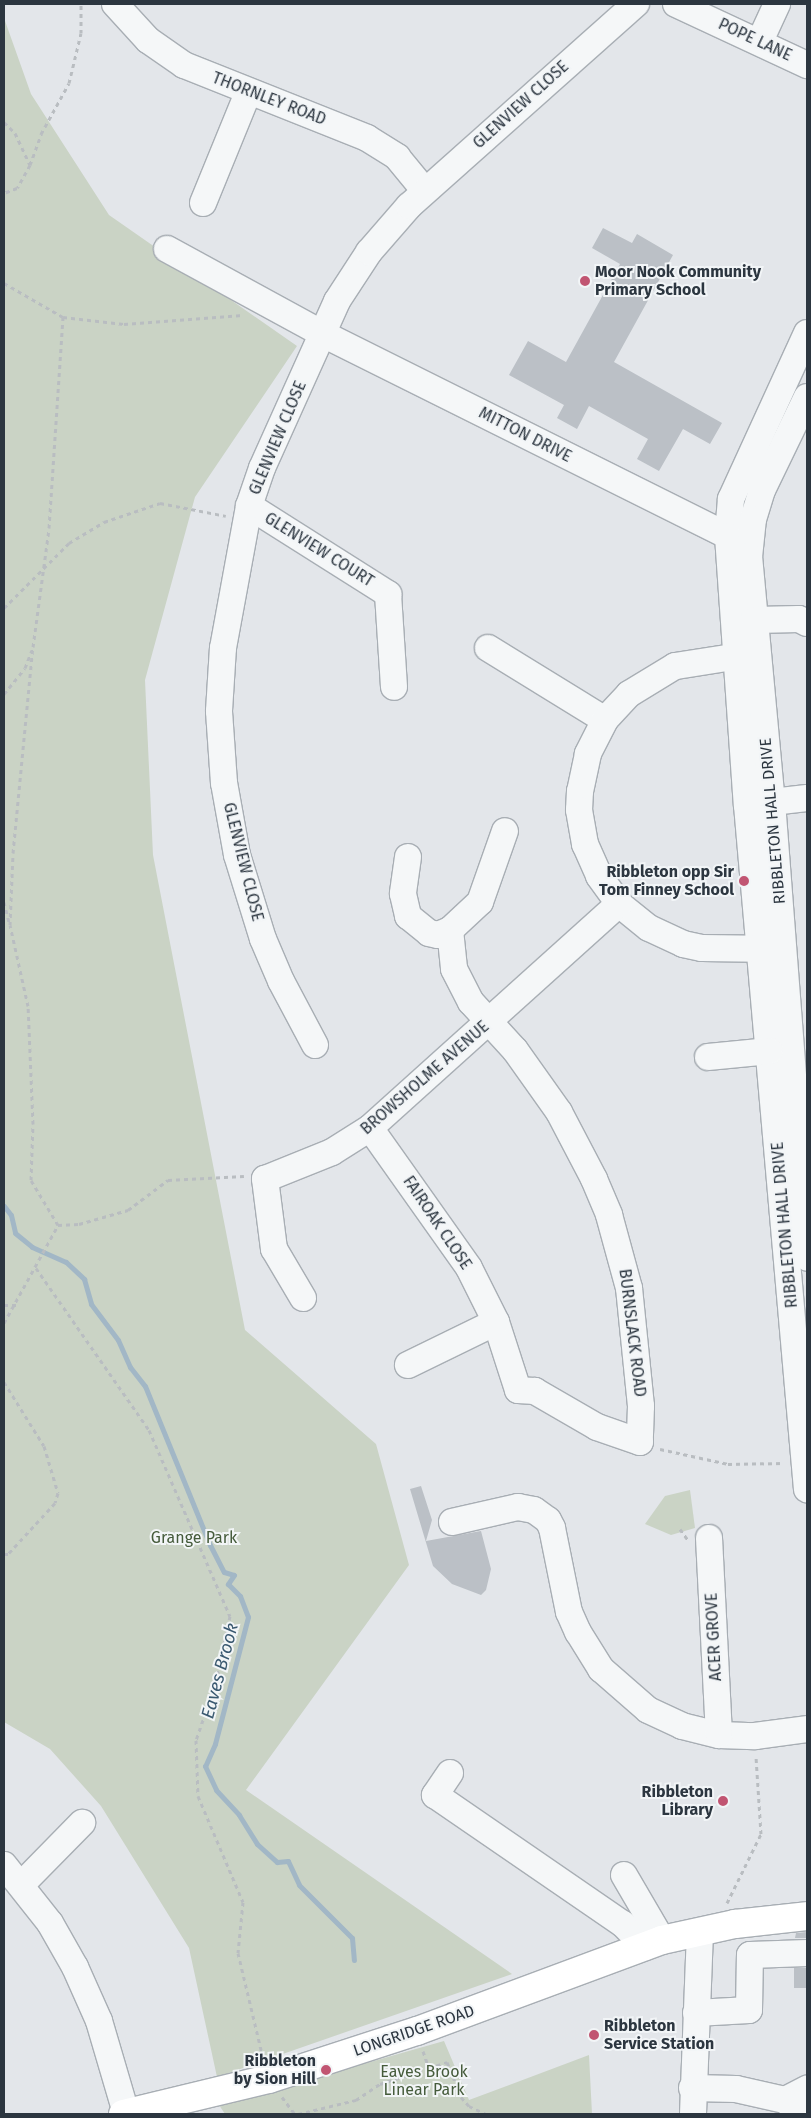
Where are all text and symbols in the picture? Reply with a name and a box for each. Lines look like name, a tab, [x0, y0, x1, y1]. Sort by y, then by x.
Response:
street label: POPE LANE	[715, 15, 795, 65]
street label: GLENVIEW CLOSE	[469, 57, 573, 153]
street label: THORNLEY ROAD	[209, 68, 329, 130]
place label: Moor Nook Community Primary School	[595, 262, 761, 300]
marker: Moor Nook Community Primary School	[579, 275, 591, 287]
street label: GLENVIEW CLOSE	[245, 378, 311, 498]
street label: MITTON DRIVE	[475, 403, 575, 467]
street label: GLENVIEW COURT	[261, 509, 377, 591]
street label: RIBBLETON HALL DRIVE	[756, 737, 790, 905]
street label: GLENVIEW CLOSE	[219, 801, 267, 923]
place label: Ribbleton opp Sir Tom Finney School	[599, 862, 734, 900]
marker: Ribbleton opp Sir Tom Finney School	[738, 875, 750, 887]
street label: BROWSHOLME AVENUE	[357, 1017, 493, 1139]
street label: RIBBLETON HALL DRIVE	[768, 1141, 802, 1309]
street label: FAIROAK CLOSE	[399, 1173, 475, 1273]
street label: BURNSLACK ROAD	[615, 1268, 649, 1398]
park label: Grange Park	[151, 1528, 237, 1548]
street label: ACER GROVE	[702, 1592, 726, 1682]
water label: Eaves Brook	[197, 1621, 243, 1721]
place label: Ribbleton Library	[642, 1782, 713, 1820]
marker: Ribbleton Library	[717, 1795, 729, 1807]
street label: LONGRIDGE ROAD	[351, 2001, 477, 2061]
place label: Ribbleton Service Station	[604, 2016, 714, 2054]
marker: Ribbleton Service Station	[588, 2029, 600, 2041]
place label: Ribbleton by Sion Hill	[234, 2051, 316, 2089]
park label: Eaves Brook Linear Park	[380, 2062, 468, 2100]
marker: Ribbleton by Sion Hill	[320, 2064, 332, 2076]

